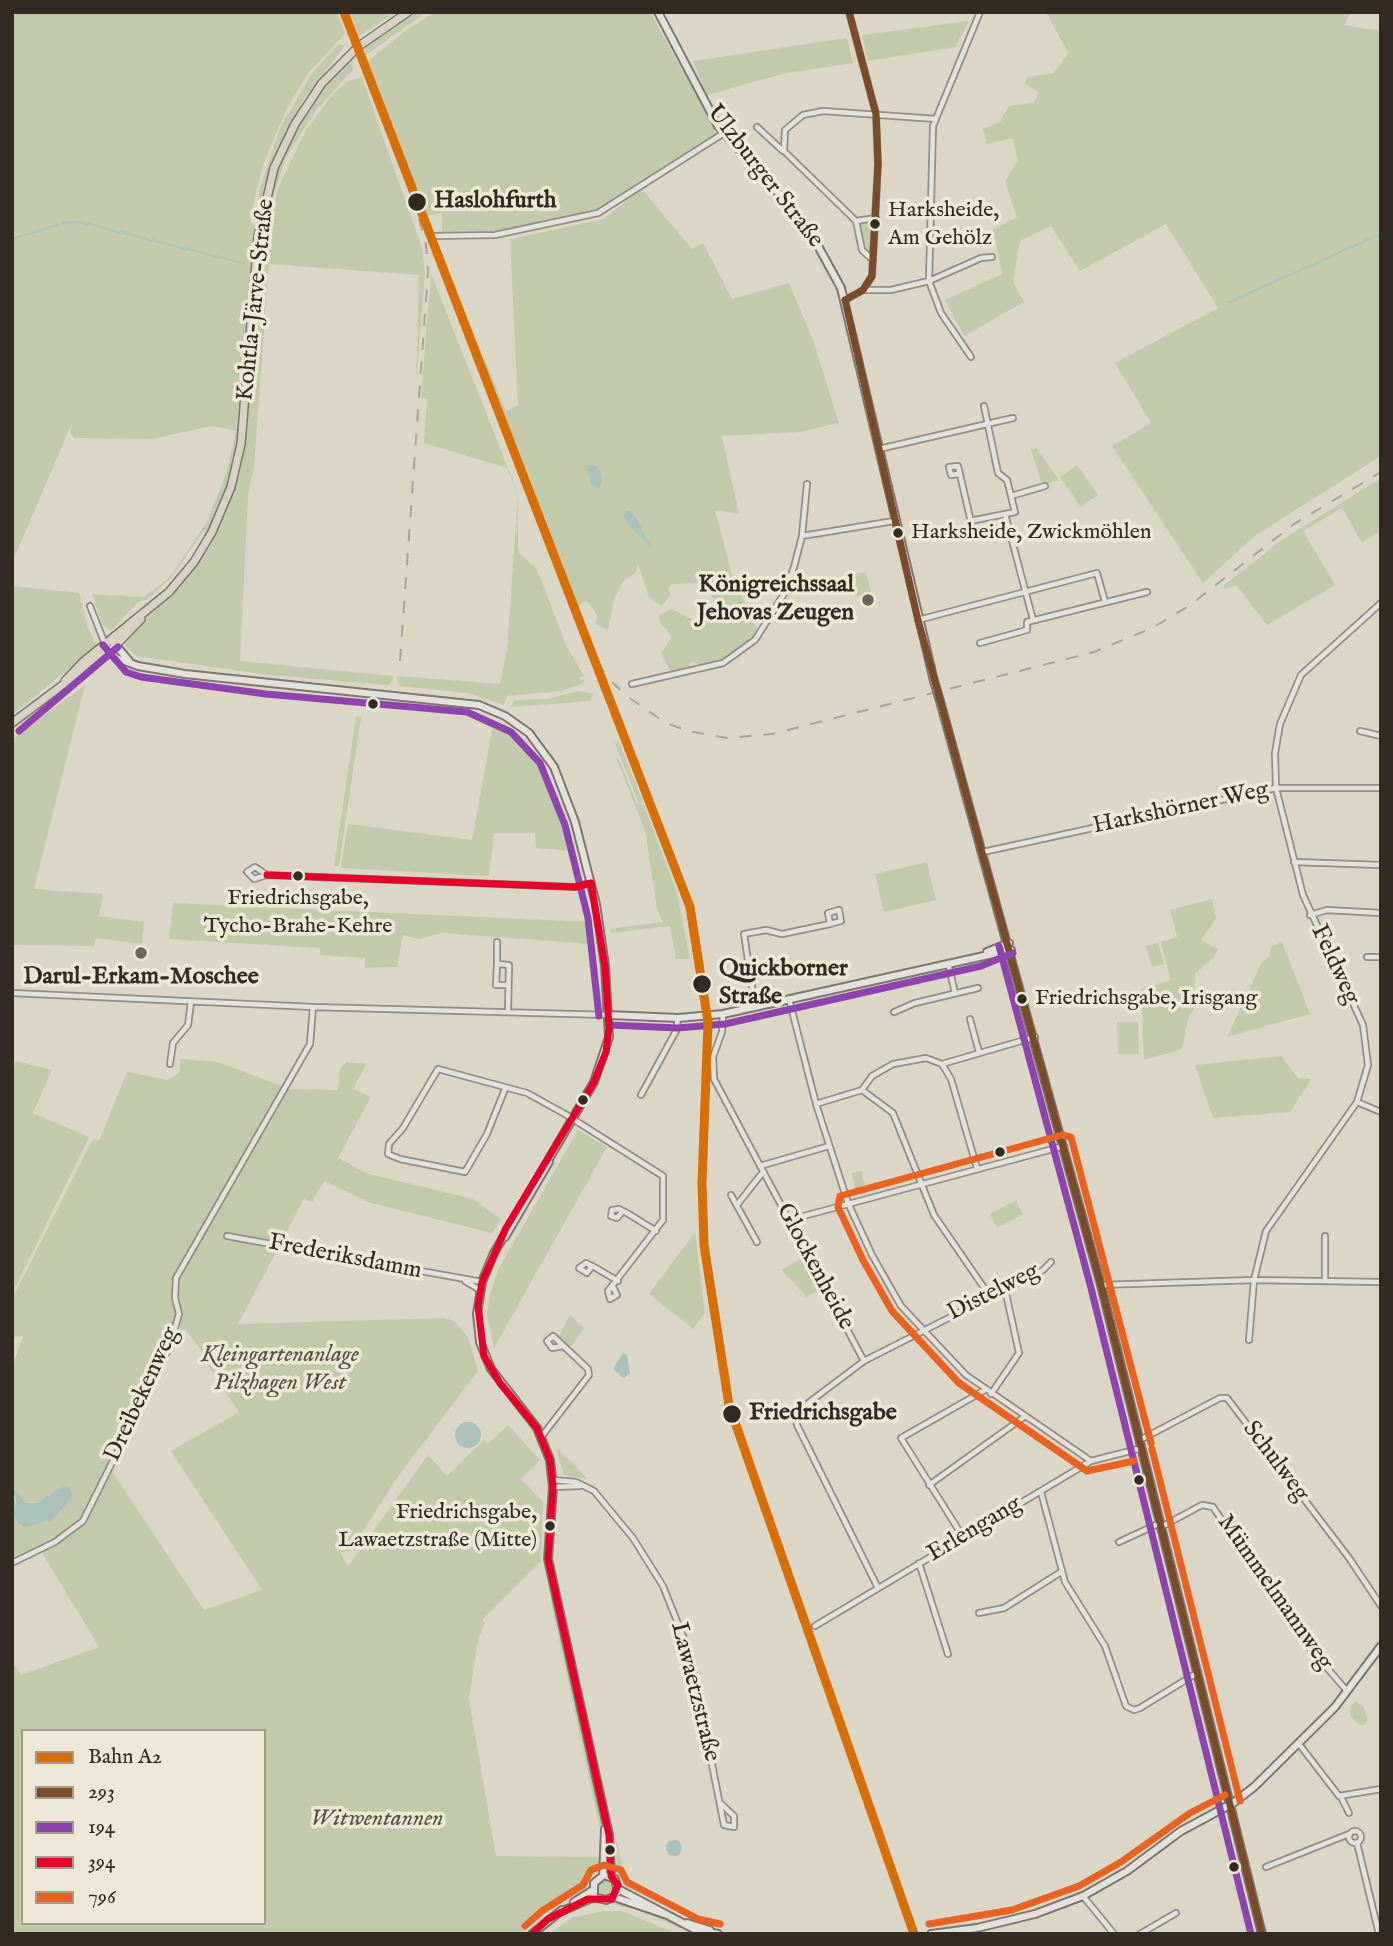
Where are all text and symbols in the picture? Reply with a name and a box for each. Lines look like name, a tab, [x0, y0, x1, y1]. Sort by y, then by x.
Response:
street label: Ulzburger Straße	[699, 100, 829, 254]
place label: Haslohfurth	[434, 188, 556, 216]
marker: Haslohfurth	[406, 191, 428, 213]
street label: Kohtla-Järve-Straße	[232, 197, 282, 403]
place label: Harksheide, Am Gehölz	[888, 198, 999, 249]
marker: Harksheide, Am Gehölz	[868, 217, 882, 231]
place label: Harksheide, Zwickmöhlen	[911, 520, 1152, 546]
marker: Harksheide, Zwickmöhlen	[891, 526, 905, 540]
place label: Königreichssaal Jehovas Zeugen	[697, 572, 854, 628]
marker: Königreichssaal Jehovas Zeugen	[860, 592, 876, 608]
unlabelled marker	[366, 697, 380, 711]
street label: Harkshörner Weg	[1091, 776, 1271, 842]
marker: Friedrichsgabe, Tycho-Brahe-Kehre	[291, 869, 305, 883]
place label: Friedrichsgabe, Tycho-Brahe-Kehre	[204, 886, 392, 937]
street label: Feldweg	[1303, 920, 1365, 1010]
marker: Darul-Erkam-Moschee	[133, 945, 149, 961]
place label: Quickborner Straße	[719, 956, 848, 1012]
place label: Darul-Erkam-Moschee	[23, 964, 259, 992]
marker: Quickborner Straße	[691, 973, 713, 995]
place label: Friedrichsgabe, Irisgang	[1035, 986, 1257, 1012]
marker: Friedrichsgabe, Irisgang	[1015, 992, 1029, 1006]
unlabelled marker	[576, 1093, 590, 1107]
unlabelled marker	[993, 1145, 1007, 1159]
street label: Glockenheide	[769, 1199, 859, 1335]
street label: Frederiksdamm	[266, 1229, 424, 1287]
street label: Distelweg	[943, 1258, 1045, 1328]
street label: Dreibekenweg	[99, 1323, 187, 1467]
park label: Kleingartenanlage Pilzhagen West	[201, 1342, 359, 1398]
place label: Friedrichsgabe	[749, 1400, 897, 1428]
marker: Friedrichsgabe	[721, 1403, 743, 1425]
street label: Schulweg	[1235, 1416, 1315, 1508]
unlabelled marker	[1132, 1473, 1146, 1487]
street label: Erlengang	[923, 1491, 1027, 1569]
place label: Friedrichsgabe, Lawaetzstraße (Mitte)	[338, 1500, 537, 1552]
street label: Mümmelmannweg	[1210, 1510, 1338, 1676]
marker: Friedrichsgabe, Lawaetzstraße (Mitte)	[543, 1519, 557, 1533]
street label: Lawaetzstraße	[663, 1619, 725, 1765]
legend	[21, 1729, 266, 1925]
text: Bahn A2	[88, 1744, 162, 1771]
text: 293	[88, 1779, 115, 1806]
park label: Witwentannen	[311, 1806, 443, 1834]
text: 194	[88, 1814, 115, 1841]
unlabelled marker	[603, 1843, 617, 1857]
text: 394	[88, 1849, 115, 1876]
unlabelled marker	[1227, 1860, 1241, 1874]
text: 796	[88, 1884, 116, 1911]

